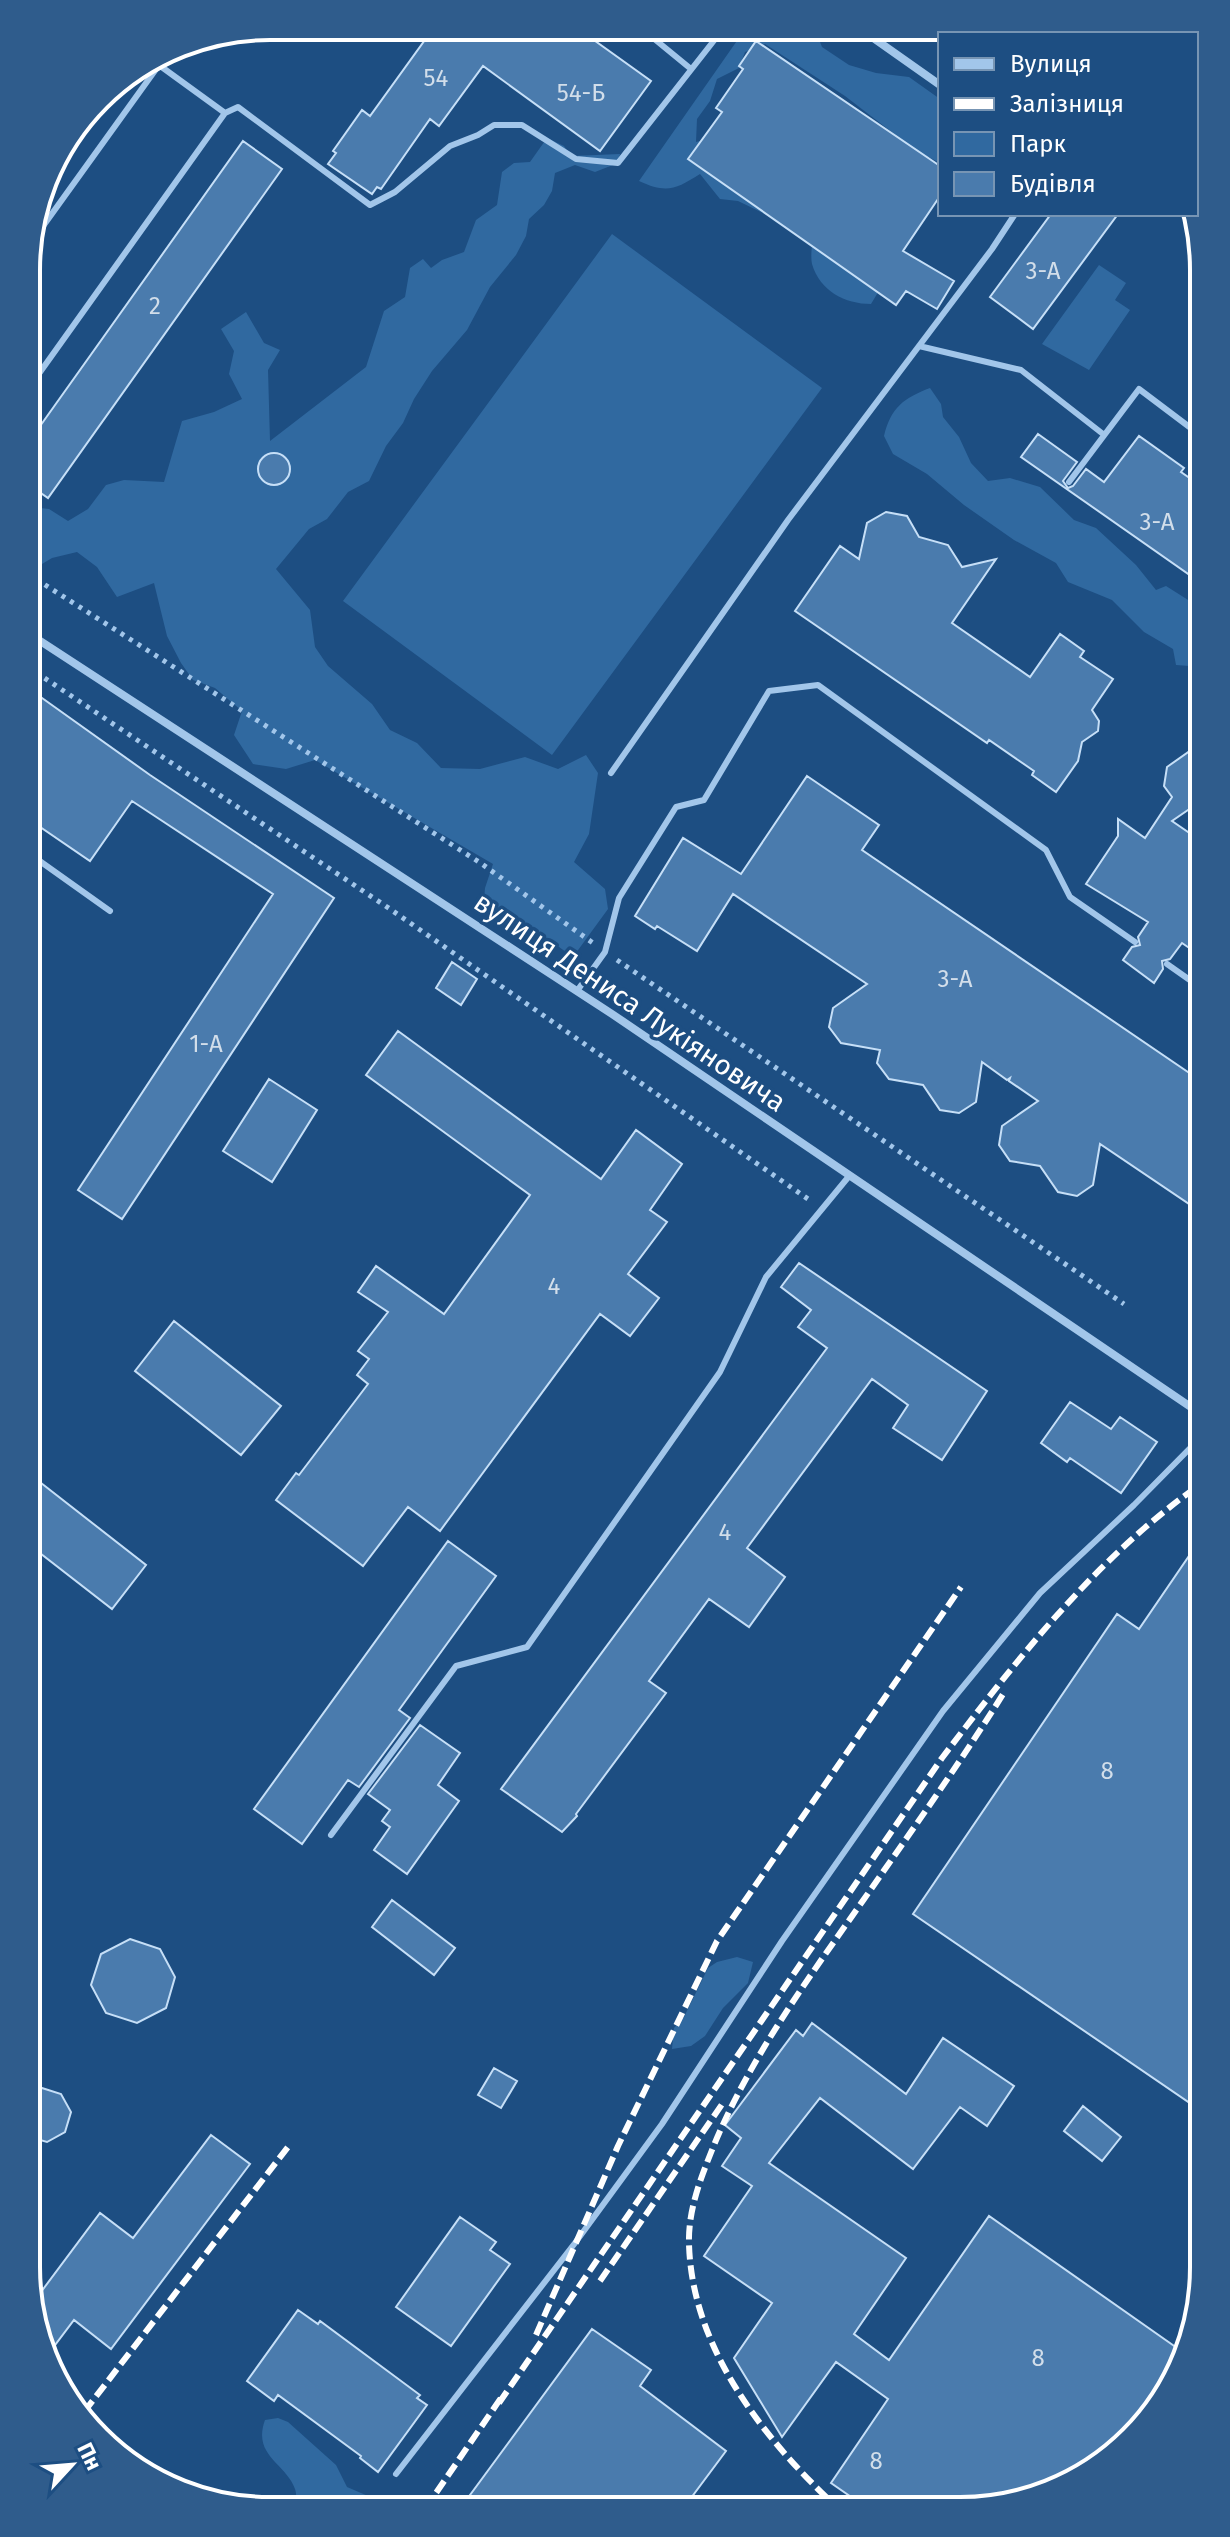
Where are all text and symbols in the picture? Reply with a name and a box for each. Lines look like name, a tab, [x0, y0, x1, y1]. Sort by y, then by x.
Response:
legend	[938, 32, 1198, 216]
text: Вулиця	[1010, 50, 1092, 78]
house number: 54	[424, 64, 449, 92]
house number: 54-Б	[557, 79, 605, 107]
text: Залізниця	[1010, 90, 1124, 118]
text: Парк	[1010, 130, 1067, 158]
text: Будівля	[1010, 170, 1096, 198]
house number: 3-А	[1025, 257, 1061, 285]
house number: 2	[149, 292, 161, 320]
house number: 3-А	[1139, 508, 1175, 536]
street label: вулиця Дениса Лукіяновича	[468, 885, 792, 1119]
house number: 3-А	[937, 965, 973, 993]
house number: 1-А	[189, 1030, 223, 1058]
house number: 4	[548, 1272, 561, 1300]
house number: 4	[719, 1518, 732, 1546]
house number: 8	[1100, 1757, 1114, 1785]
house number: 8	[1031, 2344, 1045, 2372]
north arrow	[32, 2425, 112, 2505]
text: Пн	[71, 2438, 108, 2475]
house number: 8	[869, 2447, 883, 2475]

